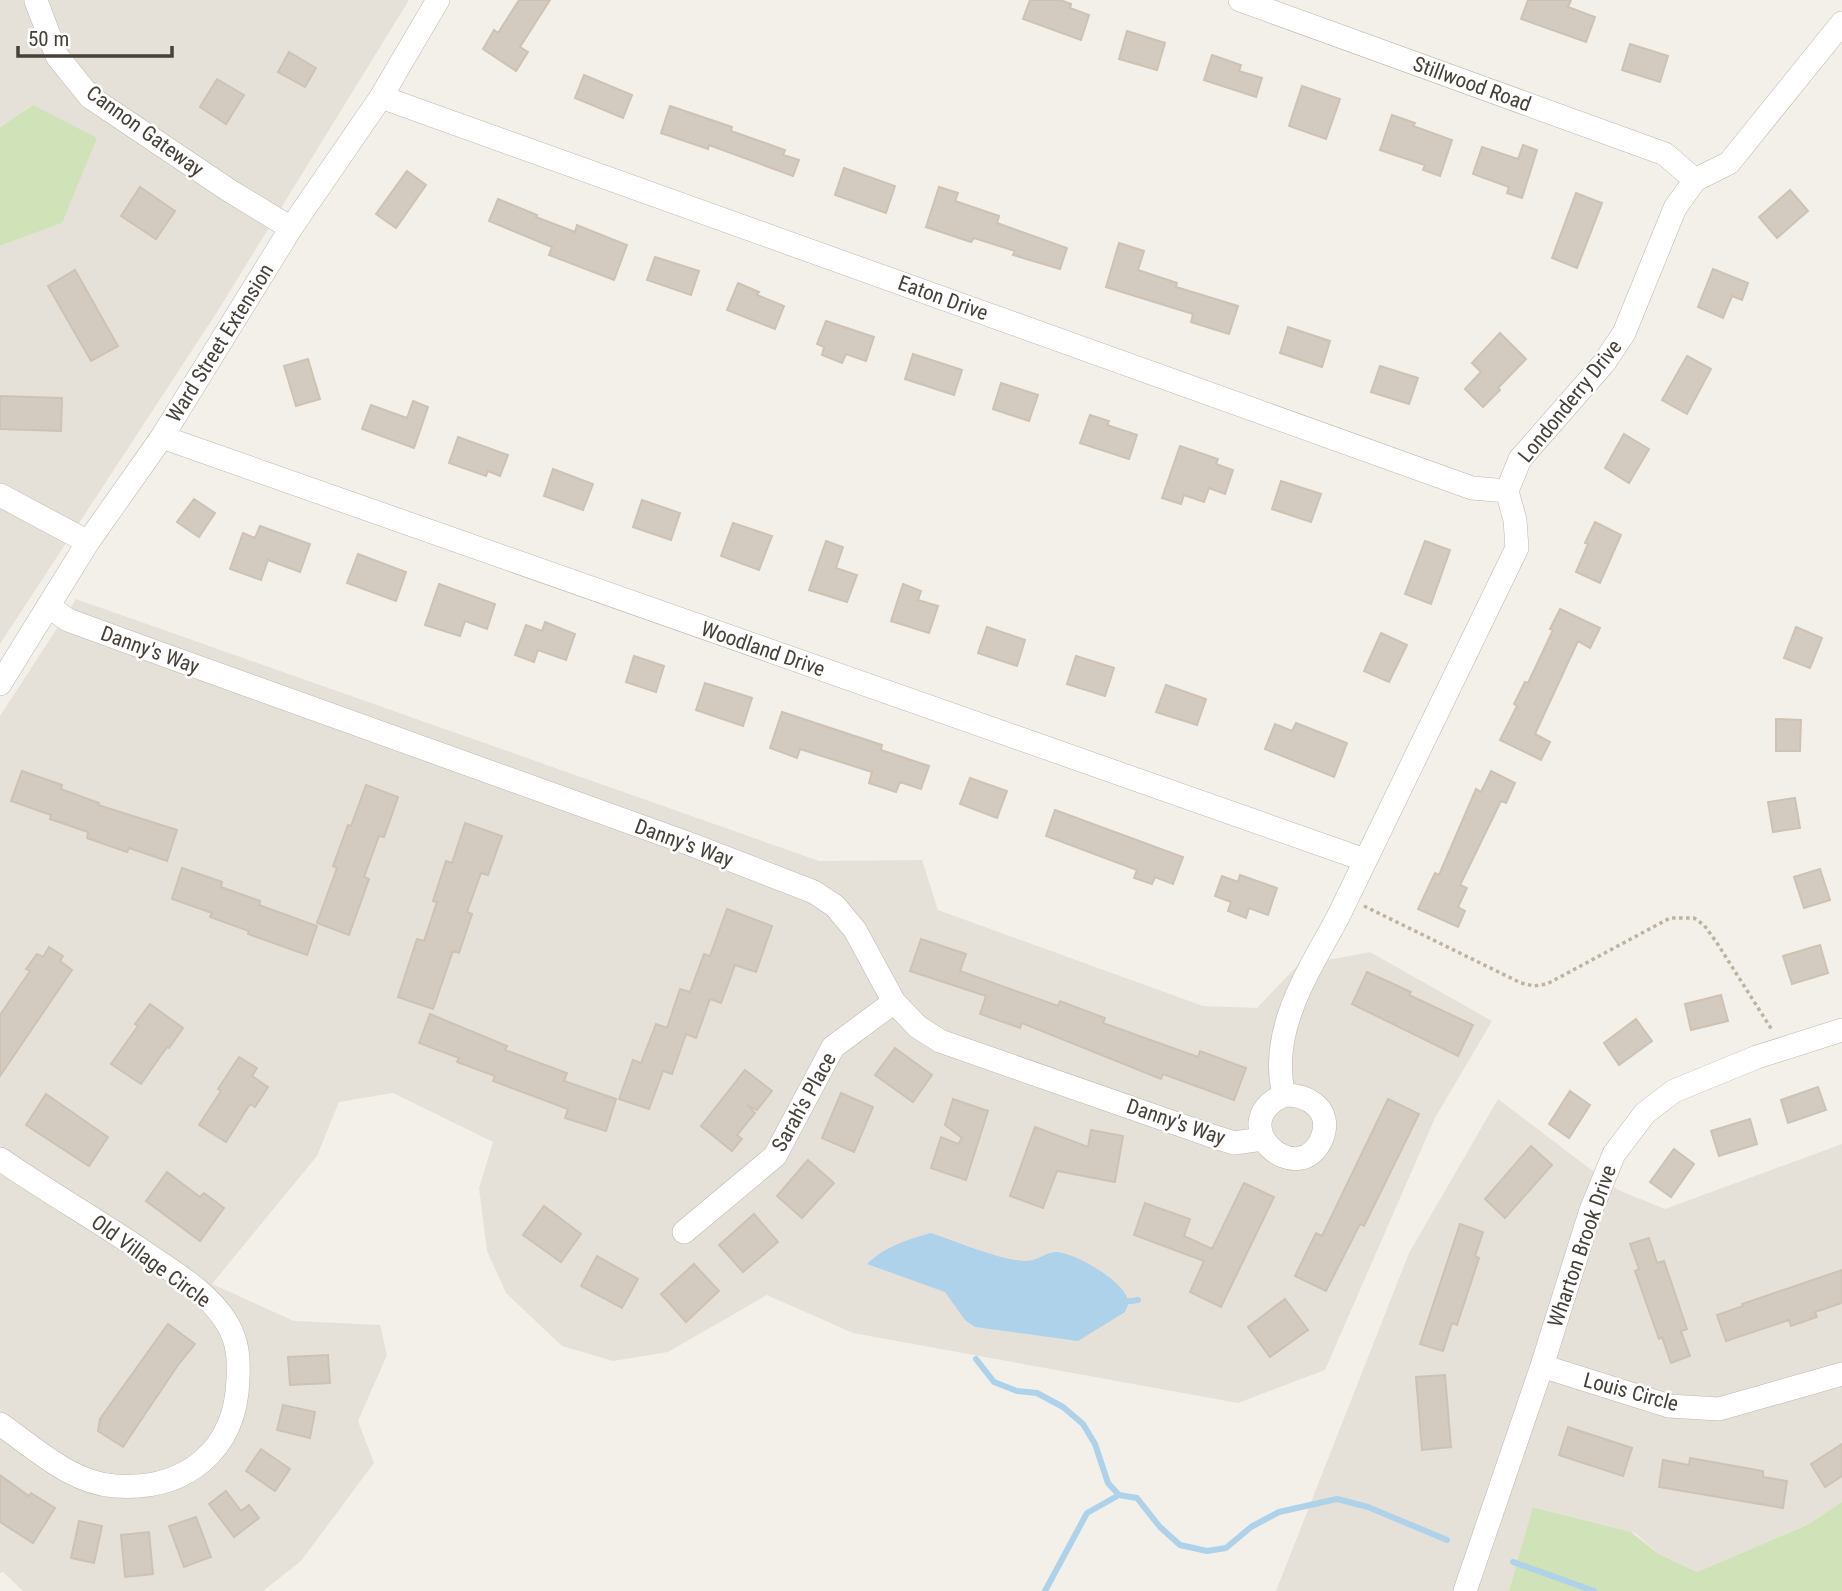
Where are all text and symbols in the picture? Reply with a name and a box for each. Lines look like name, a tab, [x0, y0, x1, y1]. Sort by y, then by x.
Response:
scale bar	[18, 14, 172, 58]
text: 50 m	[28, 27, 69, 51]
street label: Stillwood Road	[1410, 52, 1534, 116]
street label: Cannon Gateway	[82, 81, 208, 182]
street label: Ward Street Extension	[162, 259, 278, 427]
street label: Eaton Drive	[895, 271, 991, 325]
street label: Londonderry Drive	[1513, 335, 1627, 467]
street label: Woodland Drive	[698, 617, 828, 681]
street label: Danny's Way	[98, 621, 203, 679]
street label: Danny's Way	[632, 814, 737, 872]
street label: Sarah's Place	[767, 1048, 841, 1156]
street label: Danny's Way	[1123, 1094, 1229, 1150]
street label: Wharton Brook Drive	[1543, 1162, 1621, 1330]
street label: Old Village Circle	[87, 1210, 215, 1312]
street label: Louis Circle	[1581, 1368, 1681, 1416]

